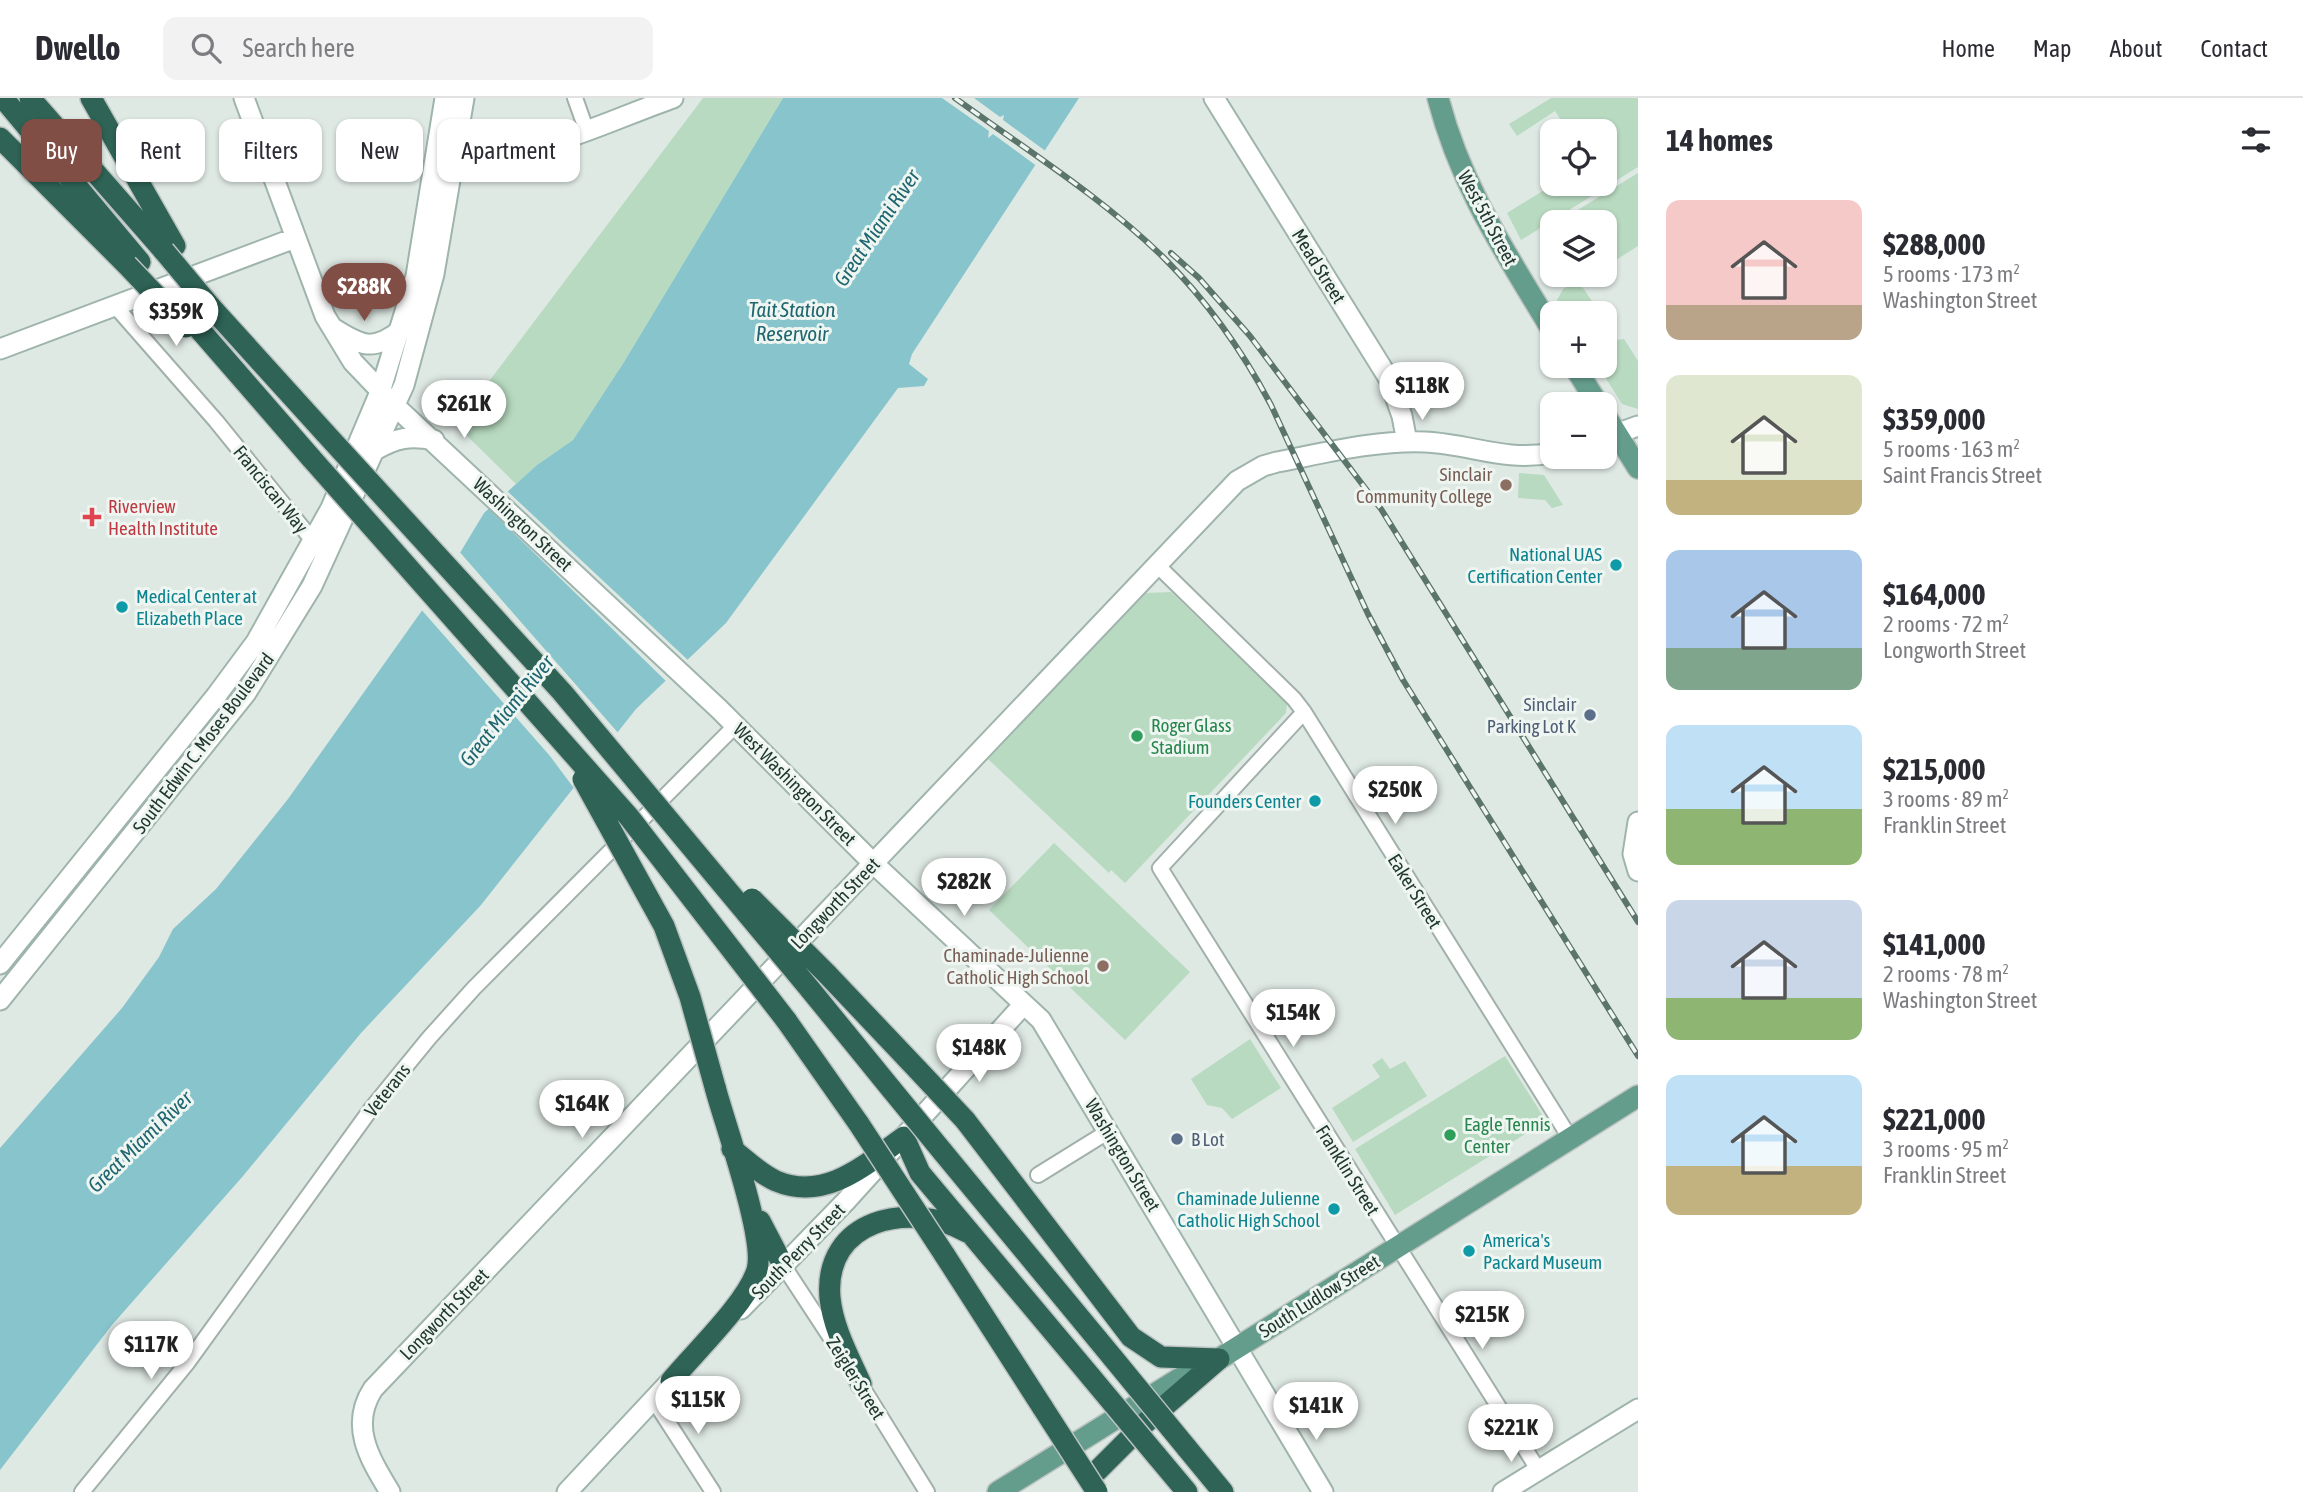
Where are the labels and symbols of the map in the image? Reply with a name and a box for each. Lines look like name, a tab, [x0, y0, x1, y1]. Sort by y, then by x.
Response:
water label: Great Miami River	[828, 164, 924, 290]
street label: West 5th Street	[1454, 167, 1522, 269]
street label: Mead Street	[1288, 225, 1350, 307]
pin: $288K	[315, 264, 413, 323]
pin: $359K	[127, 288, 225, 348]
water label: Tait Station Reservoir	[749, 297, 835, 345]
pin: $118K	[1373, 362, 1471, 422]
pin: $261K	[415, 380, 513, 440]
street label: Franciscan Way	[229, 441, 313, 537]
place label: Sinclair Community College	[1356, 463, 1492, 507]
street label: Washington Street	[469, 472, 577, 576]
marker: Sinclair Community College	[1498, 477, 1514, 493]
place label: Riverview Health Institute	[108, 495, 218, 539]
marker: Riverview Health Institute	[82, 507, 102, 527]
place label: National UAS Certification Center	[1468, 543, 1602, 587]
marker: National UAS Certification Center	[1608, 557, 1624, 573]
place label: Medical Center at Elizabeth Place	[136, 585, 257, 629]
marker: Medical Center at Elizabeth Place	[114, 599, 130, 615]
street label: South Edwin C. Moses Boulevard	[128, 648, 278, 838]
water label: Great Miami River	[454, 650, 559, 771]
place label: Sinclair Parking Lot K	[1487, 693, 1577, 737]
marker: Sinclair Parking Lot K	[1582, 707, 1598, 723]
place label: Roger Glass Stadium	[1151, 714, 1232, 758]
street label: West Washington Street	[729, 718, 861, 850]
marker: Roger Glass Stadium	[1129, 728, 1145, 744]
pin: $250K	[1346, 766, 1444, 826]
place label: Founders Center	[1188, 790, 1301, 812]
marker: Founders Center	[1307, 793, 1323, 809]
street label: Eaker Street	[1384, 850, 1446, 932]
street label: Longworth Street	[786, 853, 884, 953]
pin: $282K	[915, 858, 1013, 918]
place label: Chaminade-Julienne Catholic High School	[944, 944, 1089, 988]
marker: Chaminade-Julienne Catholic High School	[1095, 958, 1111, 974]
pin: $154K	[1244, 990, 1342, 1049]
pin: $148K	[930, 1024, 1028, 1084]
street label: Veterans	[359, 1059, 415, 1121]
pin: $164K	[533, 1080, 631, 1140]
water label: Great Miami River	[82, 1085, 197, 1197]
street label: Washington Street	[1081, 1095, 1165, 1215]
place label: Eagle Tennis Center	[1464, 1113, 1551, 1157]
street label: Franklin Street	[1312, 1121, 1384, 1219]
marker: Eagle Tennis Center	[1442, 1127, 1458, 1143]
place label: B Lot	[1191, 1128, 1224, 1150]
marker: B Lot	[1169, 1131, 1185, 1147]
place label: Chaminade Julienne Catholic High School	[1177, 1187, 1320, 1231]
street label: South Perry Street	[747, 1199, 849, 1303]
marker: Chaminade Julienne Catholic High School	[1326, 1201, 1342, 1217]
place label: America's Packard Museum	[1483, 1229, 1602, 1273]
marker: America's Packard Museum	[1461, 1243, 1477, 1259]
street label: South Ludlow Street	[1255, 1250, 1383, 1342]
street label: Longworth Street	[395, 1264, 493, 1364]
pin: $215K	[1433, 1292, 1531, 1351]
pin: $117K	[102, 1322, 200, 1381]
street label: Zeigler Street	[822, 1333, 890, 1423]
pin: $115K	[649, 1376, 747, 1436]
pin: $141K	[1267, 1382, 1365, 1442]
pin: $221K	[1462, 1404, 1560, 1464]

